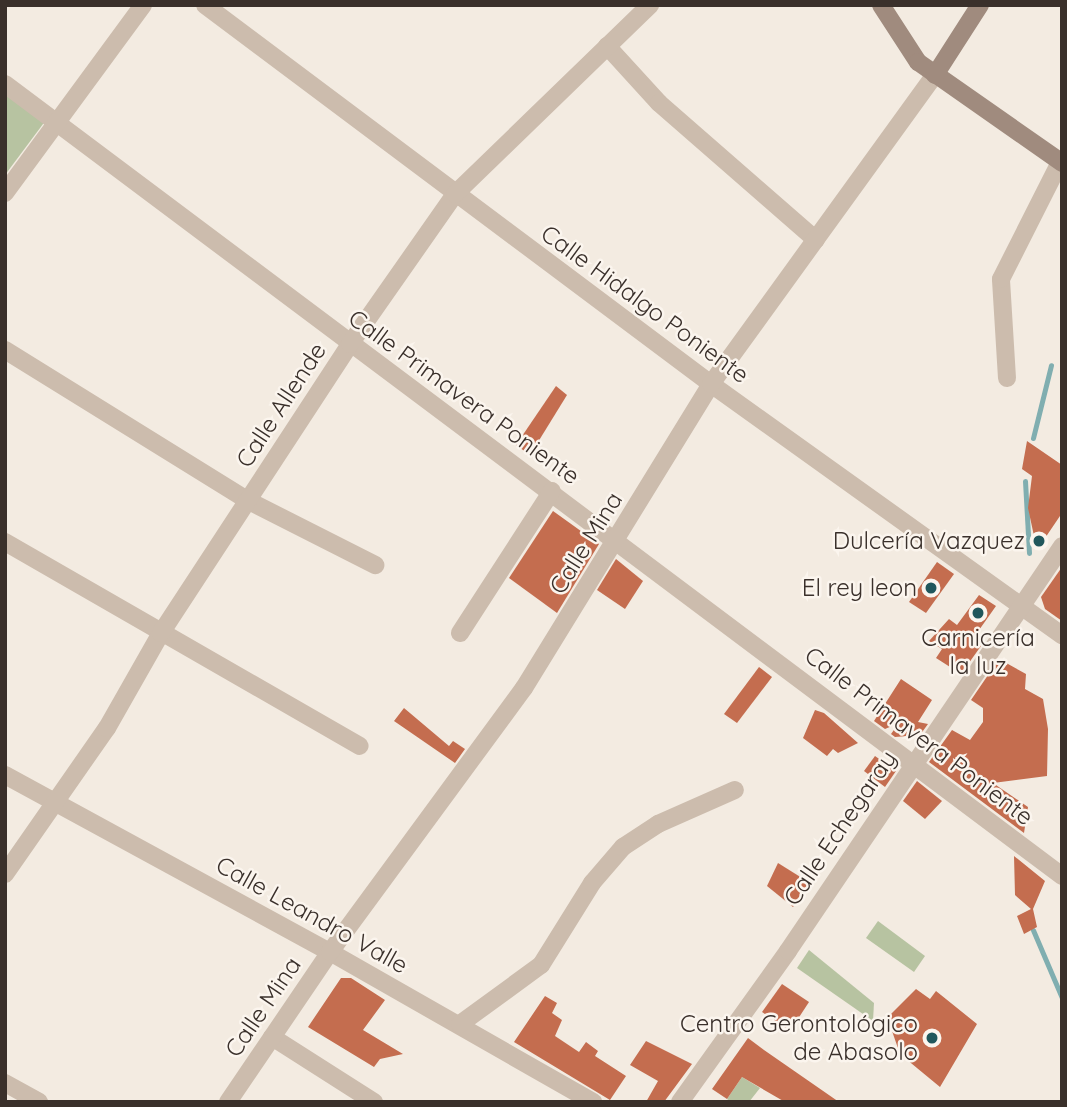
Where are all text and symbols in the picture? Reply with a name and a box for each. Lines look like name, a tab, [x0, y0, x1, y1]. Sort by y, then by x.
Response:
street label: Calle Hidalgo Poniente	[535, 219, 755, 389]
street label: Calle Primavera Poniente	[343, 303, 585, 491]
street label: Calle Allende	[230, 337, 332, 473]
street label: Calle Mina	[543, 487, 629, 599]
place label: Dulcería Vazquez	[833, 527, 1025, 555]
marker: Dulcería Vazquez	[1031, 533, 1047, 549]
place label: El rey leon	[802, 574, 917, 602]
marker: El rey leon	[923, 580, 939, 596]
marker: Carnicería la luz	[970, 605, 986, 621]
place label: Carnicería la luz	[921, 624, 1035, 680]
street label: Calle Primavera Poniente	[799, 641, 1039, 831]
street label: Calle Echegaray	[778, 745, 902, 911]
street label: Calle Leandro Valle	[211, 850, 413, 980]
street label: Calle Mina	[219, 951, 307, 1063]
place label: Centro Gerontológico de Abasolo	[680, 1010, 918, 1066]
marker: Centro Gerontológico de Abasolo	[924, 1030, 940, 1046]

